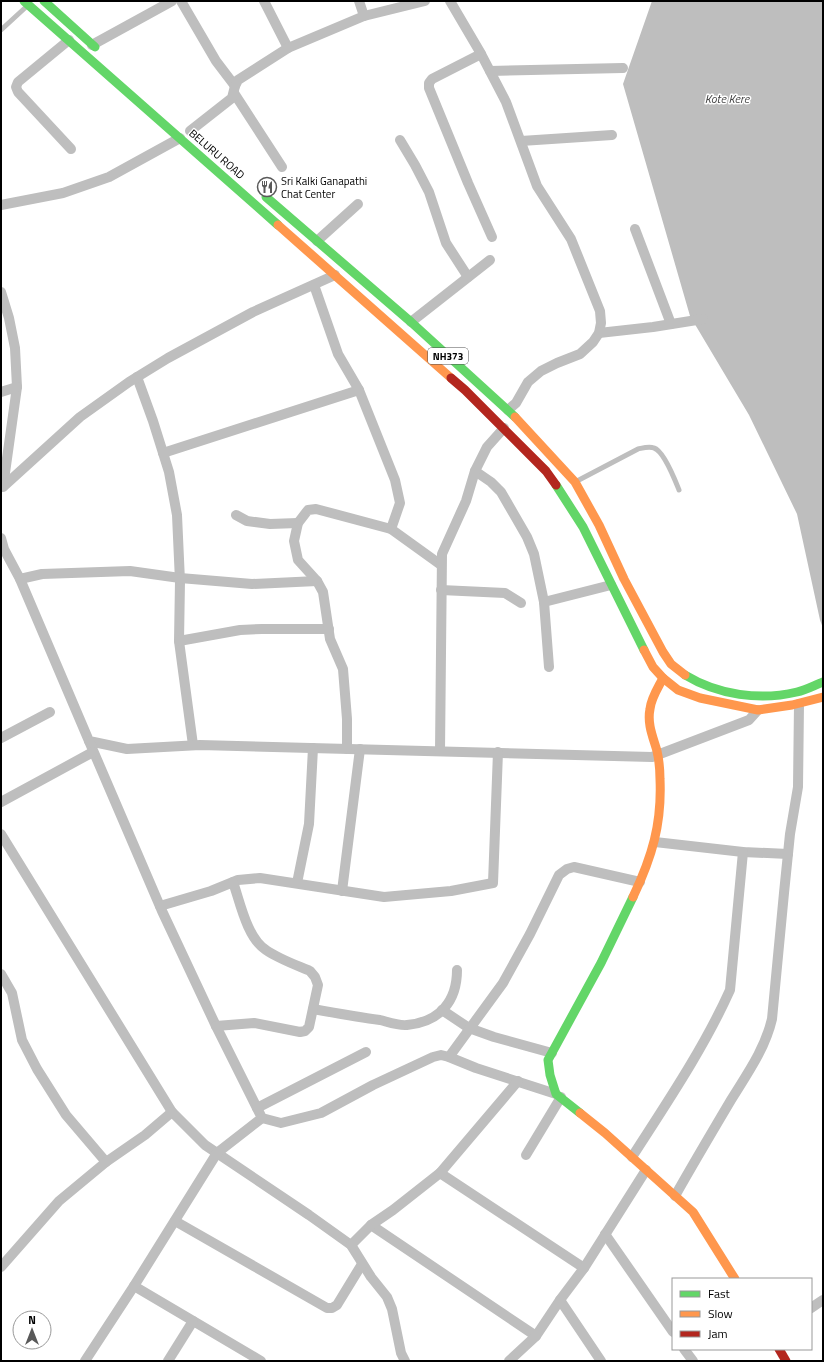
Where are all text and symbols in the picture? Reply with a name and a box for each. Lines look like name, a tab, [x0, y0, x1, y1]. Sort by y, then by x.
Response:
water label: Kote Kere	[705, 89, 751, 108]
street label: BELURU ROAD	[186, 125, 248, 183]
place label: Sri Kalki Ganapathi Chat Center	[281, 173, 367, 202]
restaurant icon: Sri Kalki Ganapathi Chat Center	[256, 176, 278, 198]
road number: NH373	[428, 348, 468, 364]
legend	[672, 1278, 812, 1350]
text: Fast	[708, 1284, 731, 1303]
text: Slow	[708, 1304, 733, 1323]
north arrow	[12, 1310, 52, 1350]
text: N	[28, 1312, 36, 1328]
text: Jam	[708, 1324, 728, 1343]

